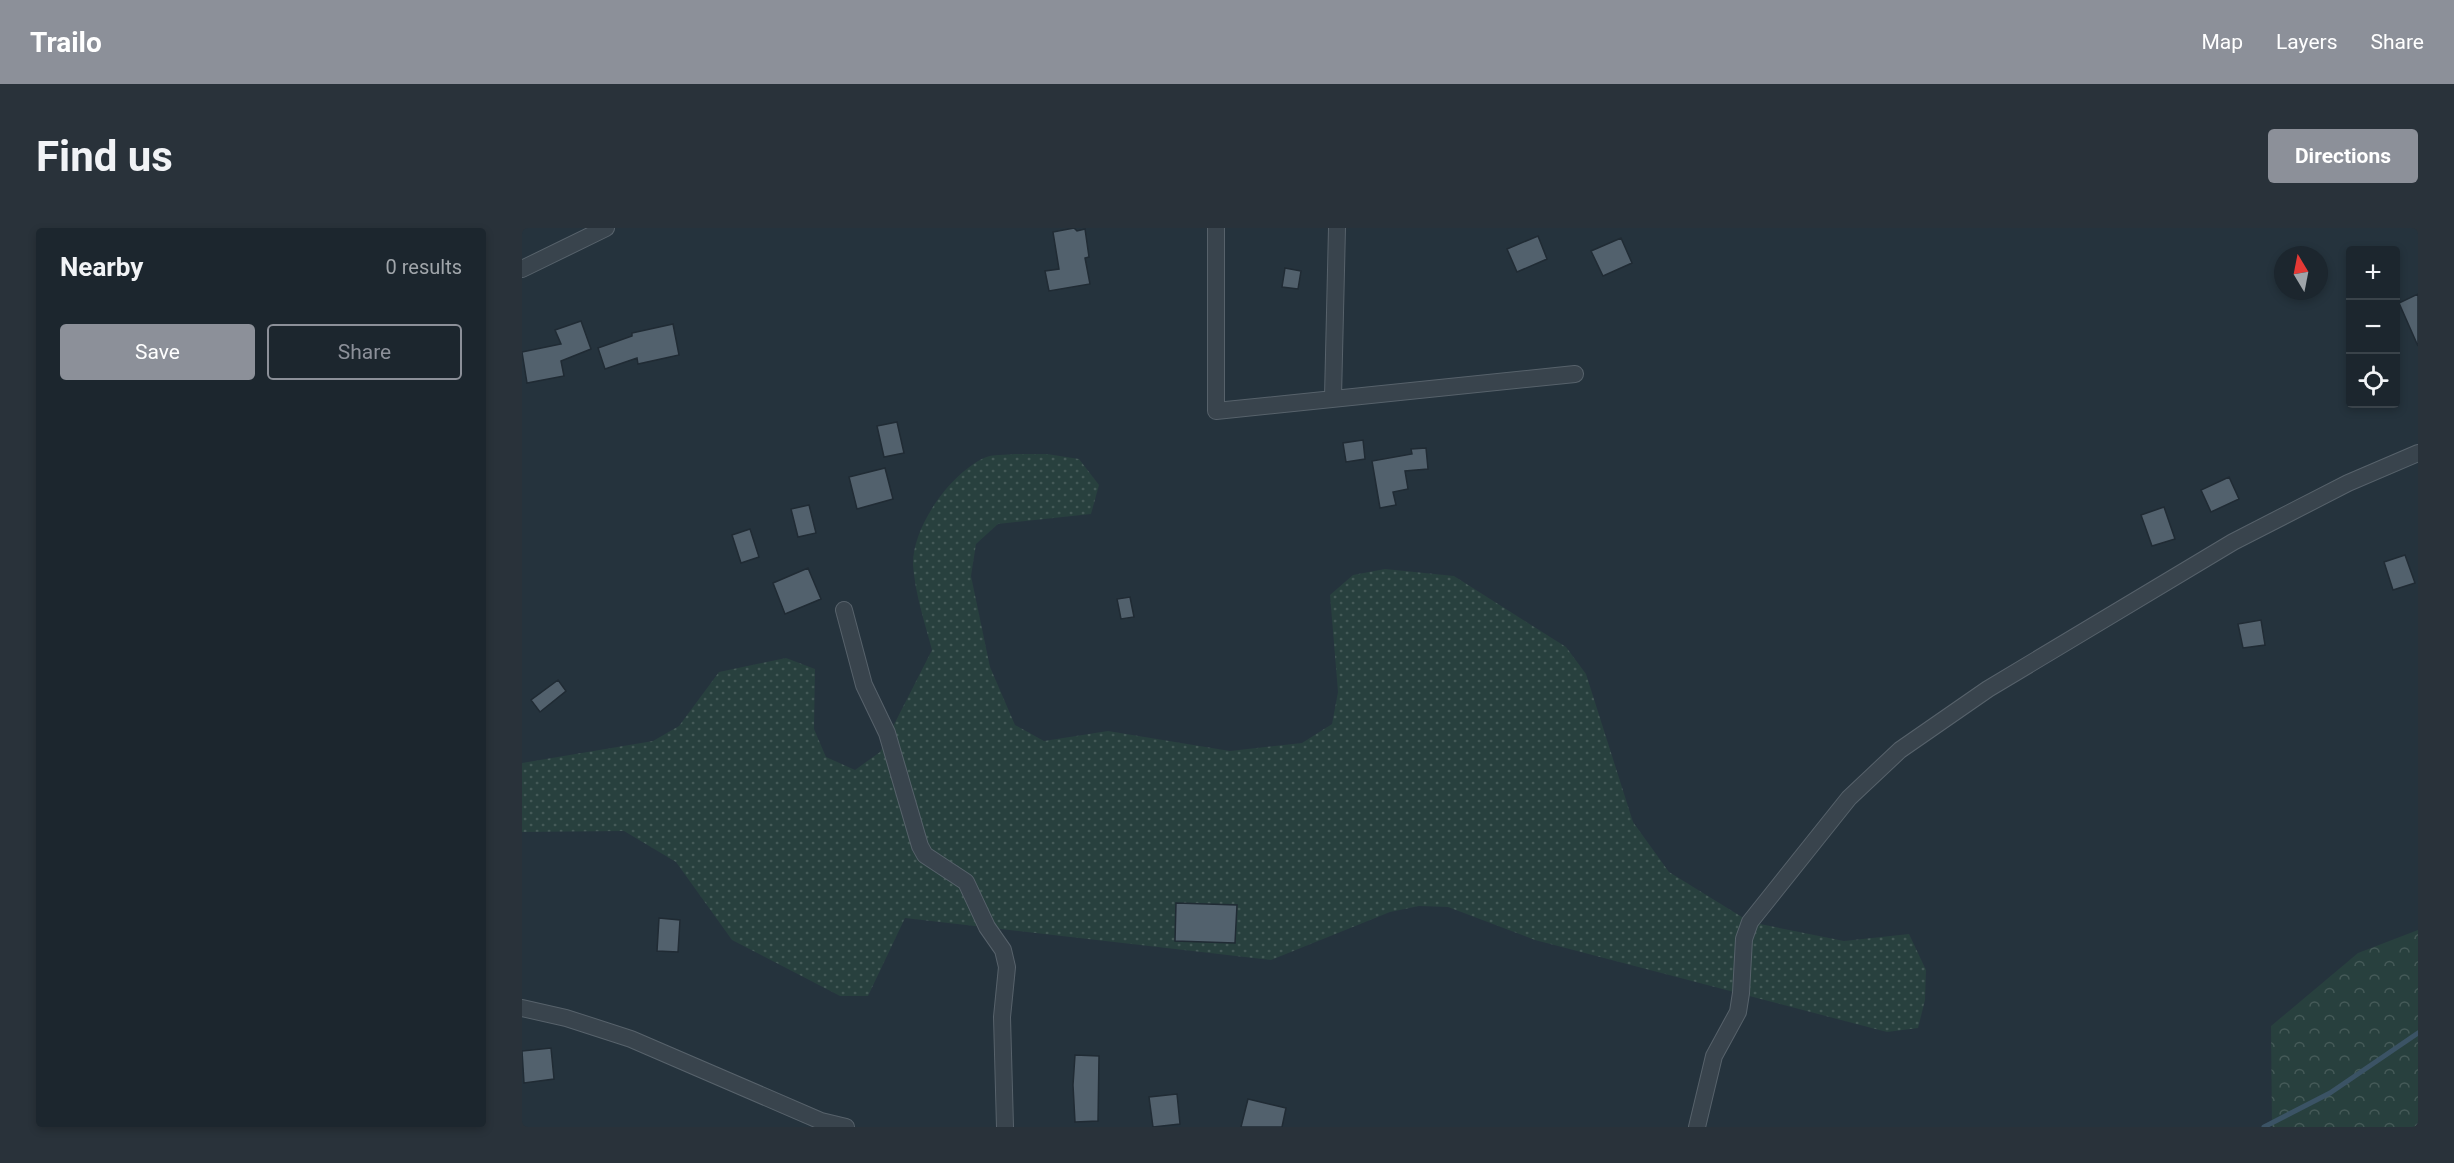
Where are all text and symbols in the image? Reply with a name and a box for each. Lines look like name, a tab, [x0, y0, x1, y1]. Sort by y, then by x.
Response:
text: Trailo	[30, 26, 102, 59]
text: Map	[2201, 30, 2243, 54]
text: Layers	[2276, 30, 2337, 54]
text: Share	[2370, 30, 2424, 54]
button: Directions	[2268, 129, 2418, 183]
text: Find us	[36, 132, 173, 181]
north arrow	[2274, 246, 2328, 300]
map controls	[2346, 246, 2400, 408]
button: +	[2346, 246, 2400, 300]
text: Nearby	[60, 252, 143, 282]
text: 0 results	[386, 255, 462, 279]
button: −	[2346, 300, 2400, 354]
button: Save	[60, 324, 255, 380]
button: Share	[267, 324, 462, 380]
button: locate	[2346, 354, 2400, 408]

